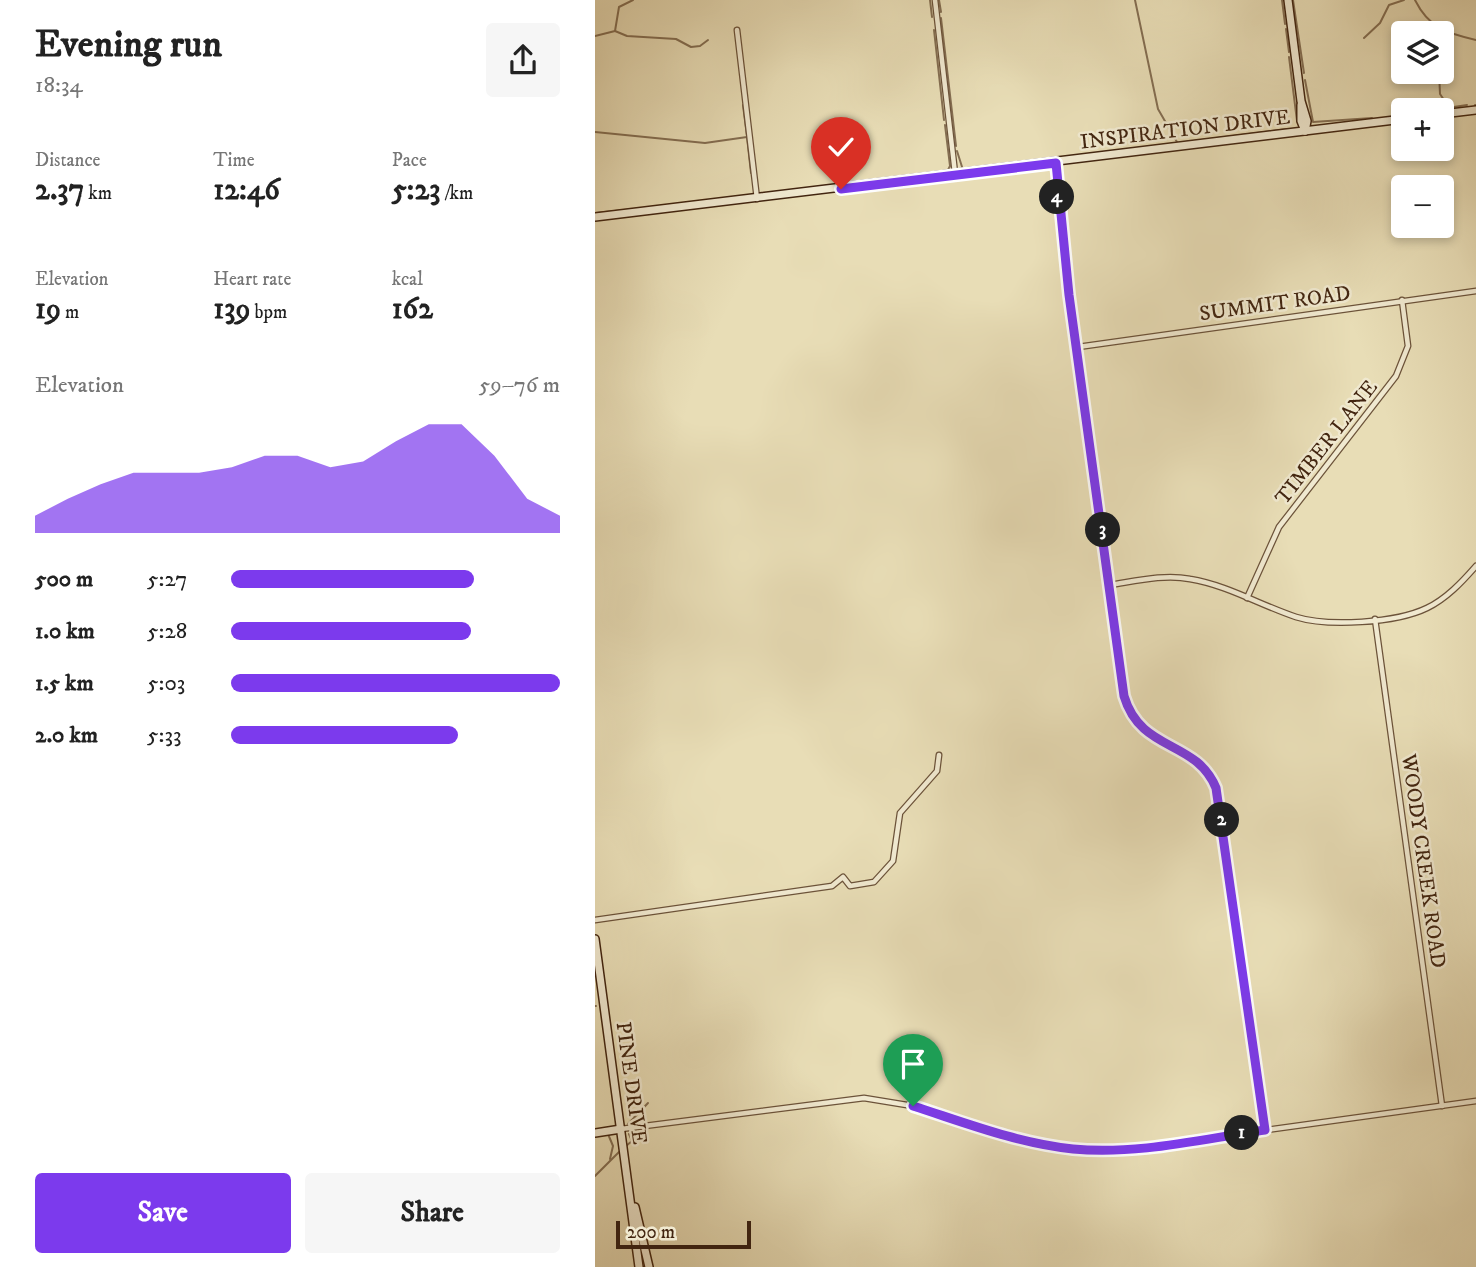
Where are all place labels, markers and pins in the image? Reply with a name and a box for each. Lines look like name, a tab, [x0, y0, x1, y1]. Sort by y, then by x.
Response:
pin	[811, 117, 871, 189]
pin: 4	[1039, 180, 1075, 214]
pin: 3	[1085, 512, 1121, 548]
pin: 2	[1205, 802, 1239, 838]
pin	[883, 1034, 943, 1106]
pin: 1	[1225, 1116, 1259, 1150]

